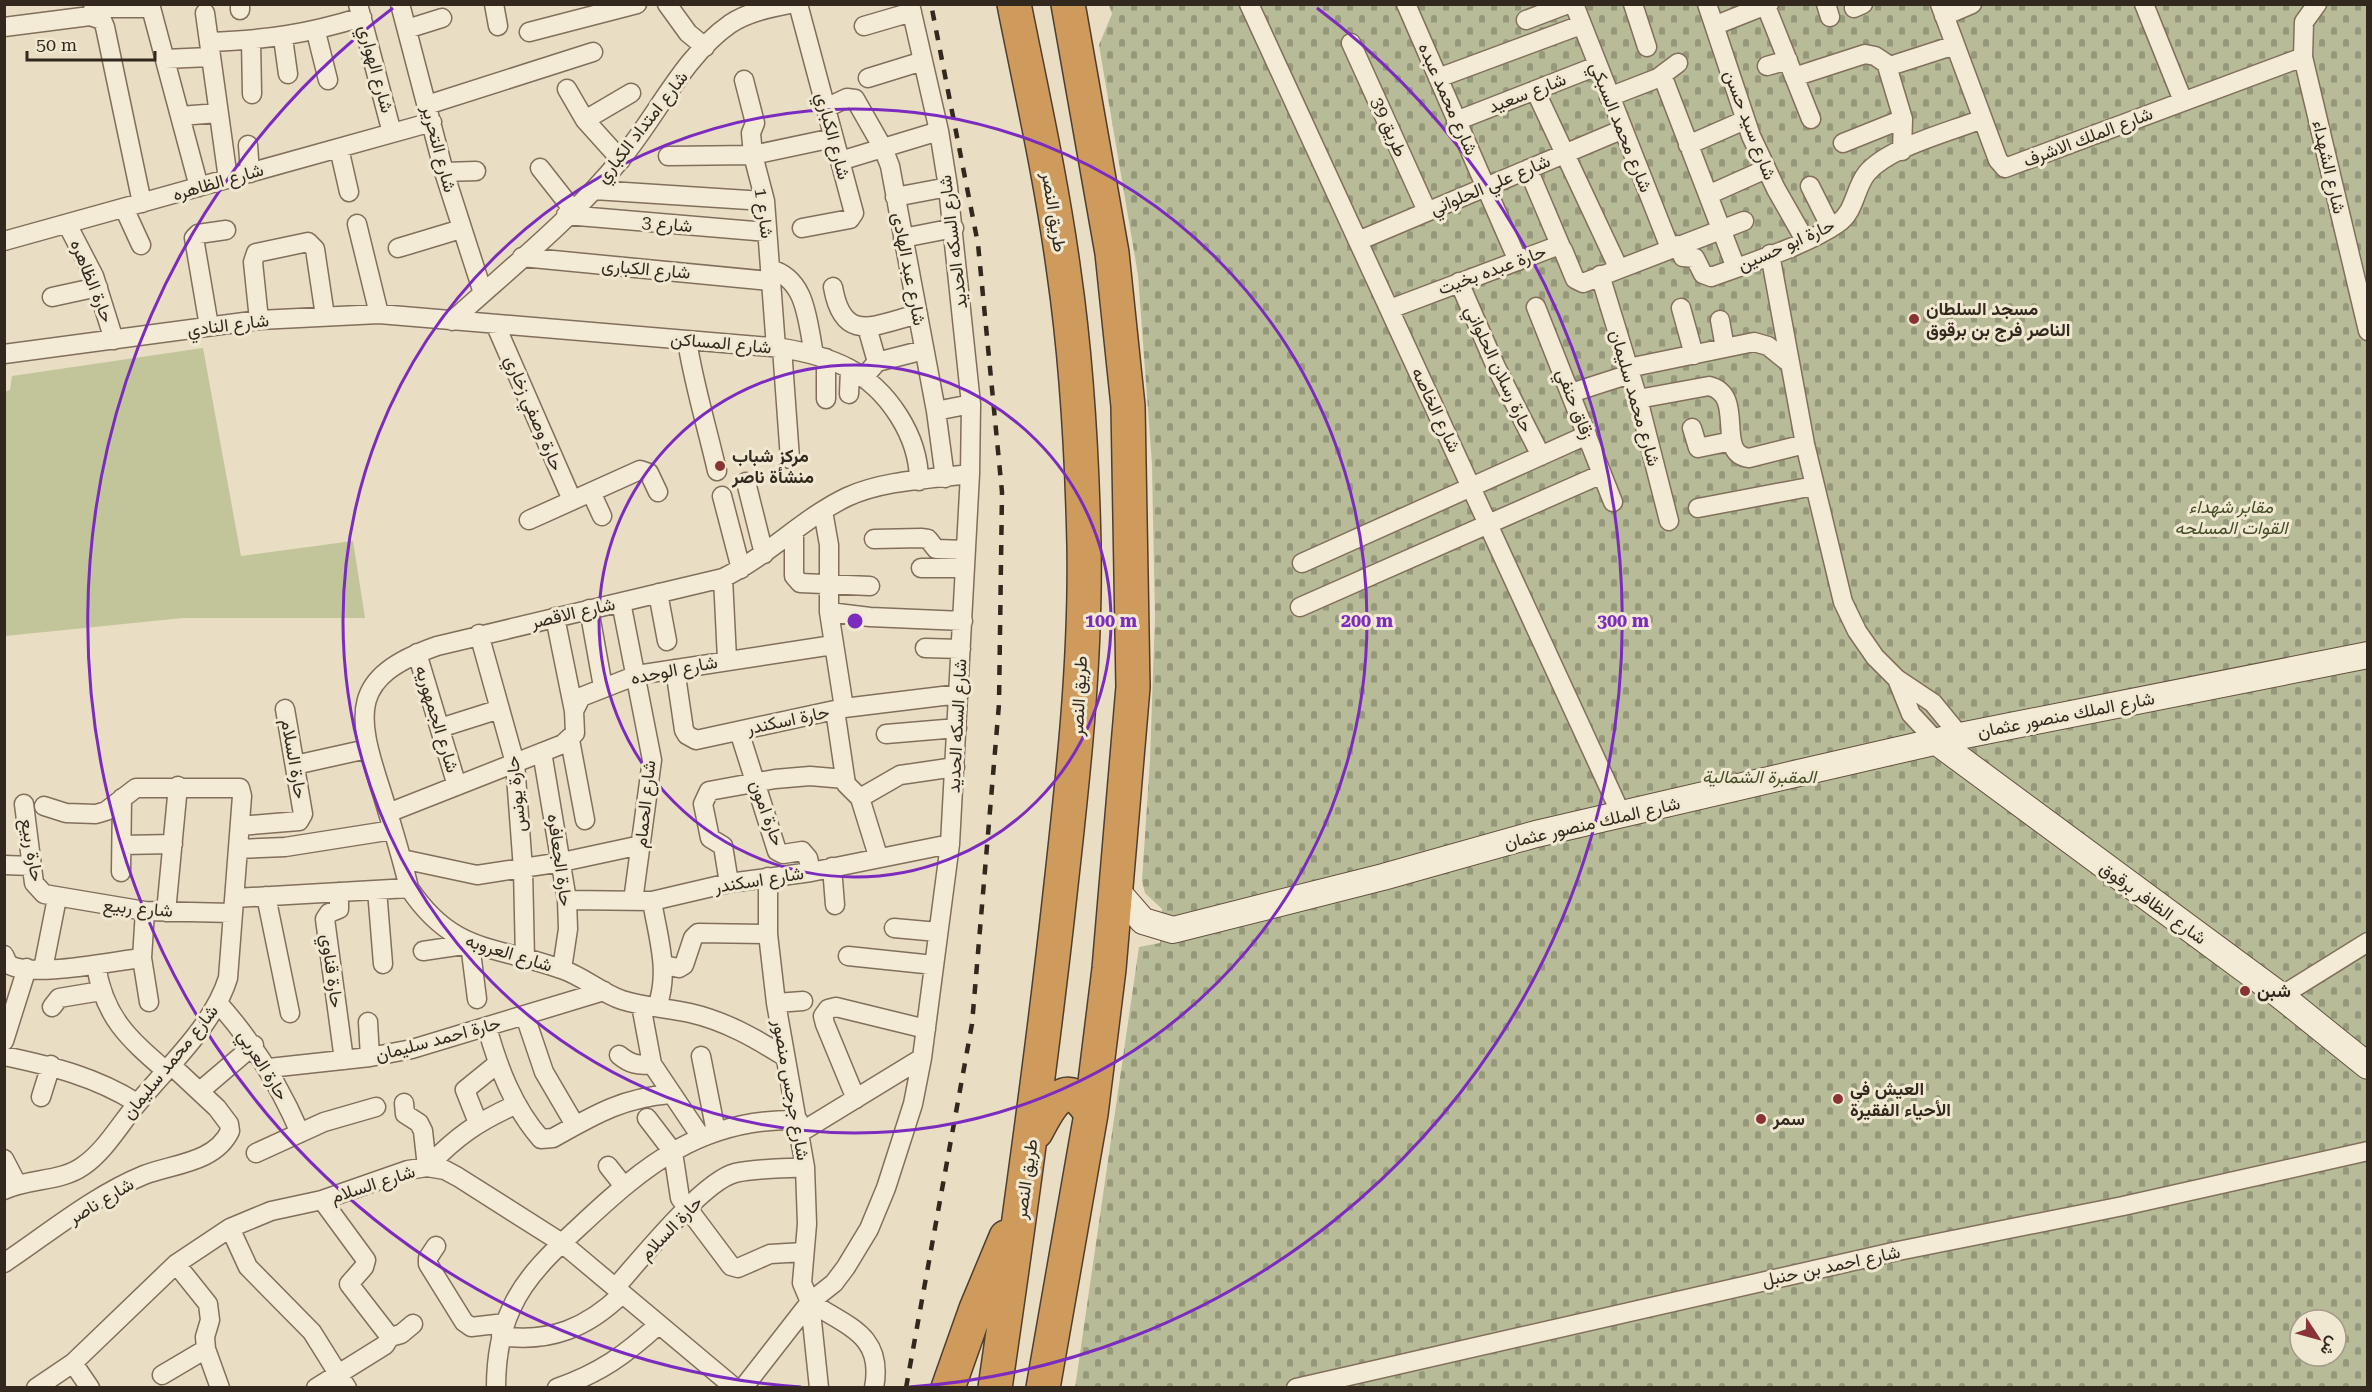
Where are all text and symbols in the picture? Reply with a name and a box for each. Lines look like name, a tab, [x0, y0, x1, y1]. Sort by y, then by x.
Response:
street label: شارع الهواري	[350, 23, 398, 116]
scale bar	[27, 24, 154, 62]
text: 50 m	[36, 34, 77, 55]
street label: شارع محمد عبده	[1412, 39, 1483, 159]
street label: شارع محمد السبكي	[1581, 59, 1657, 197]
street label: شارع امتداد الكباري	[591, 67, 696, 190]
street label: شارع سيد حسن	[1718, 67, 1781, 183]
street label: شارع سعيد	[1485, 68, 1569, 119]
street label: شارع الكباري	[807, 90, 855, 183]
street label: طريق 39	[1366, 94, 1412, 160]
street label: شارع التحرير	[416, 102, 461, 195]
street label: شارع الملك الاشرف	[2020, 102, 2156, 173]
street label: شارع الشهداء	[2307, 118, 2350, 216]
street label: شارع علي الحلواني	[1427, 150, 1555, 224]
street label: شارع الظاهره	[170, 159, 266, 206]
street label: طريق النصر	[1037, 169, 1071, 254]
street label: شارع السكه الحديد	[934, 174, 973, 310]
street label: شارع 1	[749, 186, 778, 240]
street label: شارع 3	[641, 211, 693, 238]
street label: شارع عبد الهادى	[886, 211, 931, 328]
street label: حارة ابو حسين	[1734, 214, 1838, 276]
street label: حارة الظاهره	[65, 236, 119, 326]
street label: حارة عبده بخيت	[1435, 240, 1549, 300]
street label: شارع الكبارى	[601, 254, 691, 285]
place label: مسجد السلطان الناصر فرج بن برقوق	[1926, 298, 2070, 342]
street label: حارة رسلان الحلواني	[1456, 302, 1538, 438]
street label: شارع النادي	[186, 309, 271, 345]
marker: مسجد السلطان الناصر فرج بن برقوق	[1907, 312, 1921, 326]
street label: شارع محمد سليمان	[1604, 327, 1665, 469]
street label: شارع المساكن	[669, 328, 772, 359]
street label: حارة وصفي زخاري	[496, 352, 568, 476]
street label: شارع الخاصه	[1406, 364, 1465, 457]
street label: زقاق حنفي	[1548, 366, 1598, 444]
place label: مركز شباب منشأة ناصر	[731, 445, 814, 488]
marker: مركز شباب منشأة ناصر	[713, 459, 727, 473]
park label: مقابر شهداء القوات المسلحه	[2175, 496, 2289, 539]
street label: شارع الاقصر	[528, 593, 618, 635]
text: 100 m	[1085, 610, 1138, 631]
text: 200 m	[1341, 610, 1394, 631]
text: 300 m	[1597, 610, 1650, 631]
centre of rings	[845, 611, 865, 631]
street label: شارع الوحده	[629, 651, 720, 690]
street label: طريق النصر	[1066, 655, 1092, 738]
street label: شارع السكه الحديد	[942, 658, 973, 794]
street label: شارع الجمهوريه	[409, 663, 464, 775]
street label: شارع الملك منصور عثمان	[1976, 687, 2157, 744]
street label: حارة اسكندر	[744, 701, 831, 740]
street label: حارة السلام	[275, 717, 312, 801]
street label: حارة يونس	[501, 755, 531, 833]
street label: شارع الحمام	[629, 759, 662, 849]
park label: المقبرة الشمالية	[1702, 766, 1818, 788]
street label: حارة امون	[745, 777, 789, 849]
street label: شارع الملك منصور عثمان	[1502, 792, 1682, 855]
street label: حارة الجعافره	[543, 812, 577, 908]
street label: حارة ربيع	[15, 817, 48, 884]
street label: شارع الظافر برقوق	[2095, 857, 2211, 950]
street label: شارع اسكندر	[712, 862, 805, 899]
street label: شارع ربيع	[102, 894, 174, 923]
street label: شارع العروبه	[463, 929, 555, 978]
street label: حارة قناوي	[312, 933, 348, 1010]
place label: شبن	[2257, 980, 2291, 1002]
marker: شبن	[2238, 984, 2252, 998]
street label: شارع محمد سليمان	[117, 1000, 224, 1124]
street label: حارة احمد سليمان	[373, 1012, 503, 1066]
street label: شارع جرجس منصور	[767, 1017, 814, 1162]
street label: حارة العربي	[229, 1026, 293, 1107]
place label: العيش في الأحياء الفقيرة	[1850, 1078, 1951, 1121]
marker: العيش في الأحياء الفقيرة	[1831, 1092, 1845, 1106]
place label: سمر	[1772, 1108, 1805, 1130]
marker: سمر	[1754, 1112, 1768, 1126]
street label: طريق النصر	[1009, 1138, 1043, 1221]
street label: شارع السلام	[328, 1160, 418, 1209]
street label: شارع ناصر	[63, 1173, 138, 1230]
street label: حارة السلام	[635, 1191, 708, 1265]
street label: شارع احمد بن حنبل	[1760, 1241, 1902, 1292]
north arrow	[2288, 1308, 2348, 1368]
text: ش	[2316, 1333, 2343, 1360]

